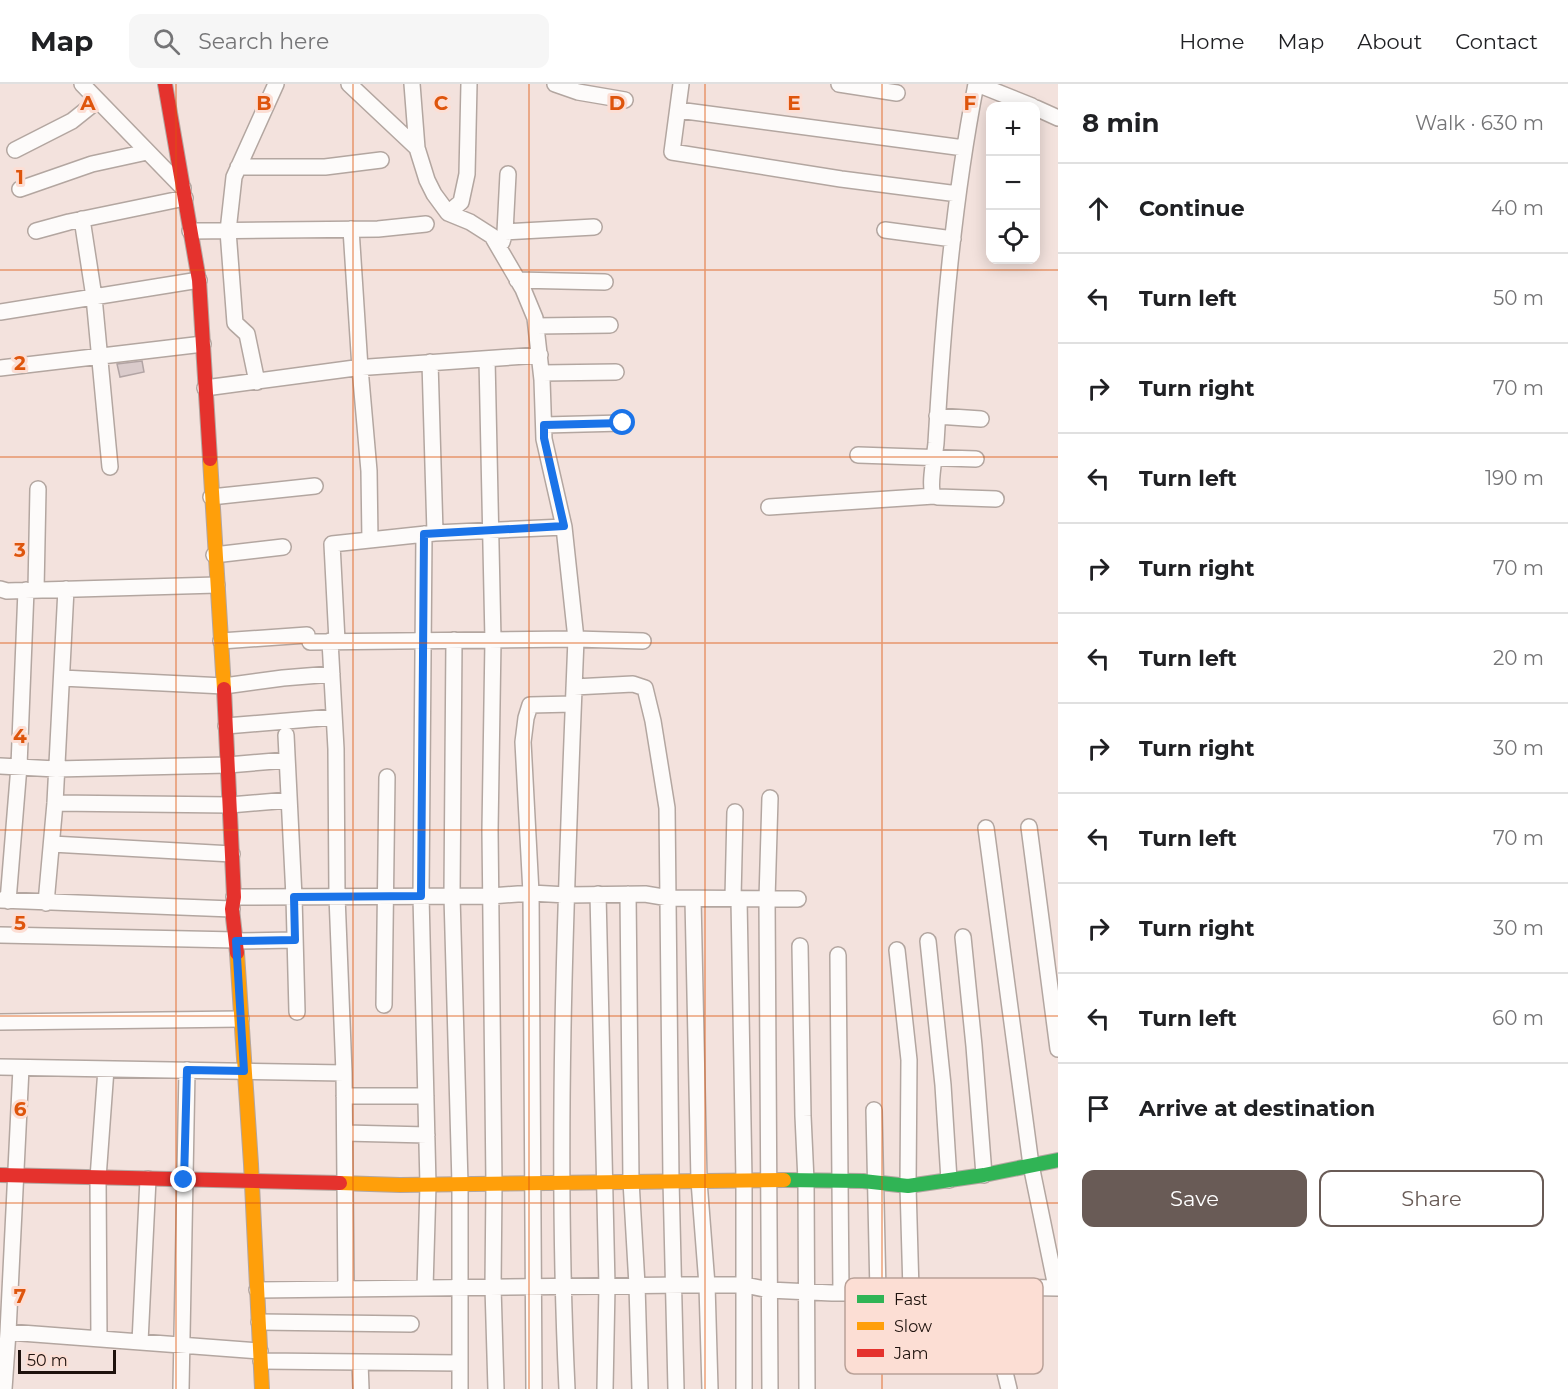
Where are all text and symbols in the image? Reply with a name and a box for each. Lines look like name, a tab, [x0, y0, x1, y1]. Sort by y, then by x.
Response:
search box	[129, 14, 549, 68]
text: Map	[30, 24, 93, 58]
icon: search	[150, 25, 183, 58]
text: Search here	[198, 28, 329, 55]
text: Home	[1179, 29, 1244, 54]
text: Map	[1277, 29, 1324, 54]
text: About	[1357, 29, 1422, 54]
text: Contact	[1455, 29, 1538, 54]
text: A	[79, 91, 96, 115]
text: B	[256, 91, 272, 115]
text: C	[434, 91, 449, 115]
text: D	[609, 91, 625, 115]
text: E	[787, 91, 801, 115]
text: F	[964, 91, 977, 115]
map controls	[986, 102, 1040, 264]
button: +	[986, 102, 1040, 156]
text: 8 min	[1082, 107, 1160, 139]
text: Walk · 630 m	[1415, 111, 1544, 135]
button: −	[986, 156, 1040, 210]
text: 1	[16, 165, 24, 189]
icon: ahead	[1082, 192, 1115, 225]
text: Continue	[1139, 195, 1245, 222]
text: 40 m	[1491, 196, 1544, 220]
button: locate	[986, 210, 1040, 264]
icon: left	[1082, 282, 1115, 315]
text: Turn left	[1139, 285, 1237, 312]
text: 50 m	[1493, 286, 1544, 310]
text: 2	[14, 351, 26, 375]
icon: right	[1082, 372, 1115, 405]
text: Turn right	[1139, 375, 1254, 402]
text: 70 m	[1493, 376, 1544, 400]
route start	[609, 409, 635, 435]
icon: left	[1082, 462, 1115, 495]
text: Turn left	[1139, 465, 1237, 492]
text: 190 m	[1485, 466, 1544, 490]
text: 3	[13, 538, 26, 562]
icon: right	[1082, 552, 1115, 585]
text: Turn right	[1139, 555, 1254, 582]
text: 70 m	[1493, 556, 1544, 580]
icon: left	[1082, 642, 1115, 675]
text: Turn left	[1139, 645, 1237, 672]
text: 20 m	[1493, 646, 1544, 670]
text: 4	[13, 724, 27, 748]
icon: right	[1082, 732, 1115, 765]
text: Turn right	[1139, 735, 1254, 762]
text: 30 m	[1493, 736, 1544, 760]
icon: left	[1082, 822, 1115, 855]
text: Turn left	[1139, 825, 1237, 852]
text: 70 m	[1493, 826, 1544, 850]
text: 5	[14, 911, 26, 935]
icon: right	[1082, 912, 1115, 945]
text: Turn right	[1139, 915, 1254, 942]
text: 30 m	[1493, 916, 1544, 940]
icon: left	[1082, 1002, 1115, 1035]
text: Turn left	[1139, 1005, 1237, 1032]
text: 60 m	[1492, 1006, 1544, 1030]
icon: arrive	[1082, 1092, 1115, 1125]
text: Arrive at destination	[1139, 1095, 1375, 1122]
text: 6	[14, 1097, 27, 1121]
route end	[170, 1166, 196, 1192]
button: Save	[1082, 1170, 1307, 1227]
button: Share	[1319, 1170, 1544, 1227]
legend	[845, 1278, 1043, 1374]
text: 7	[14, 1284, 26, 1308]
text: Fast	[894, 1290, 928, 1309]
text: Slow	[894, 1317, 932, 1336]
text: Jam	[893, 1344, 928, 1363]
scale bar	[18, 1347, 116, 1374]
text: 50 m	[27, 1351, 68, 1370]

